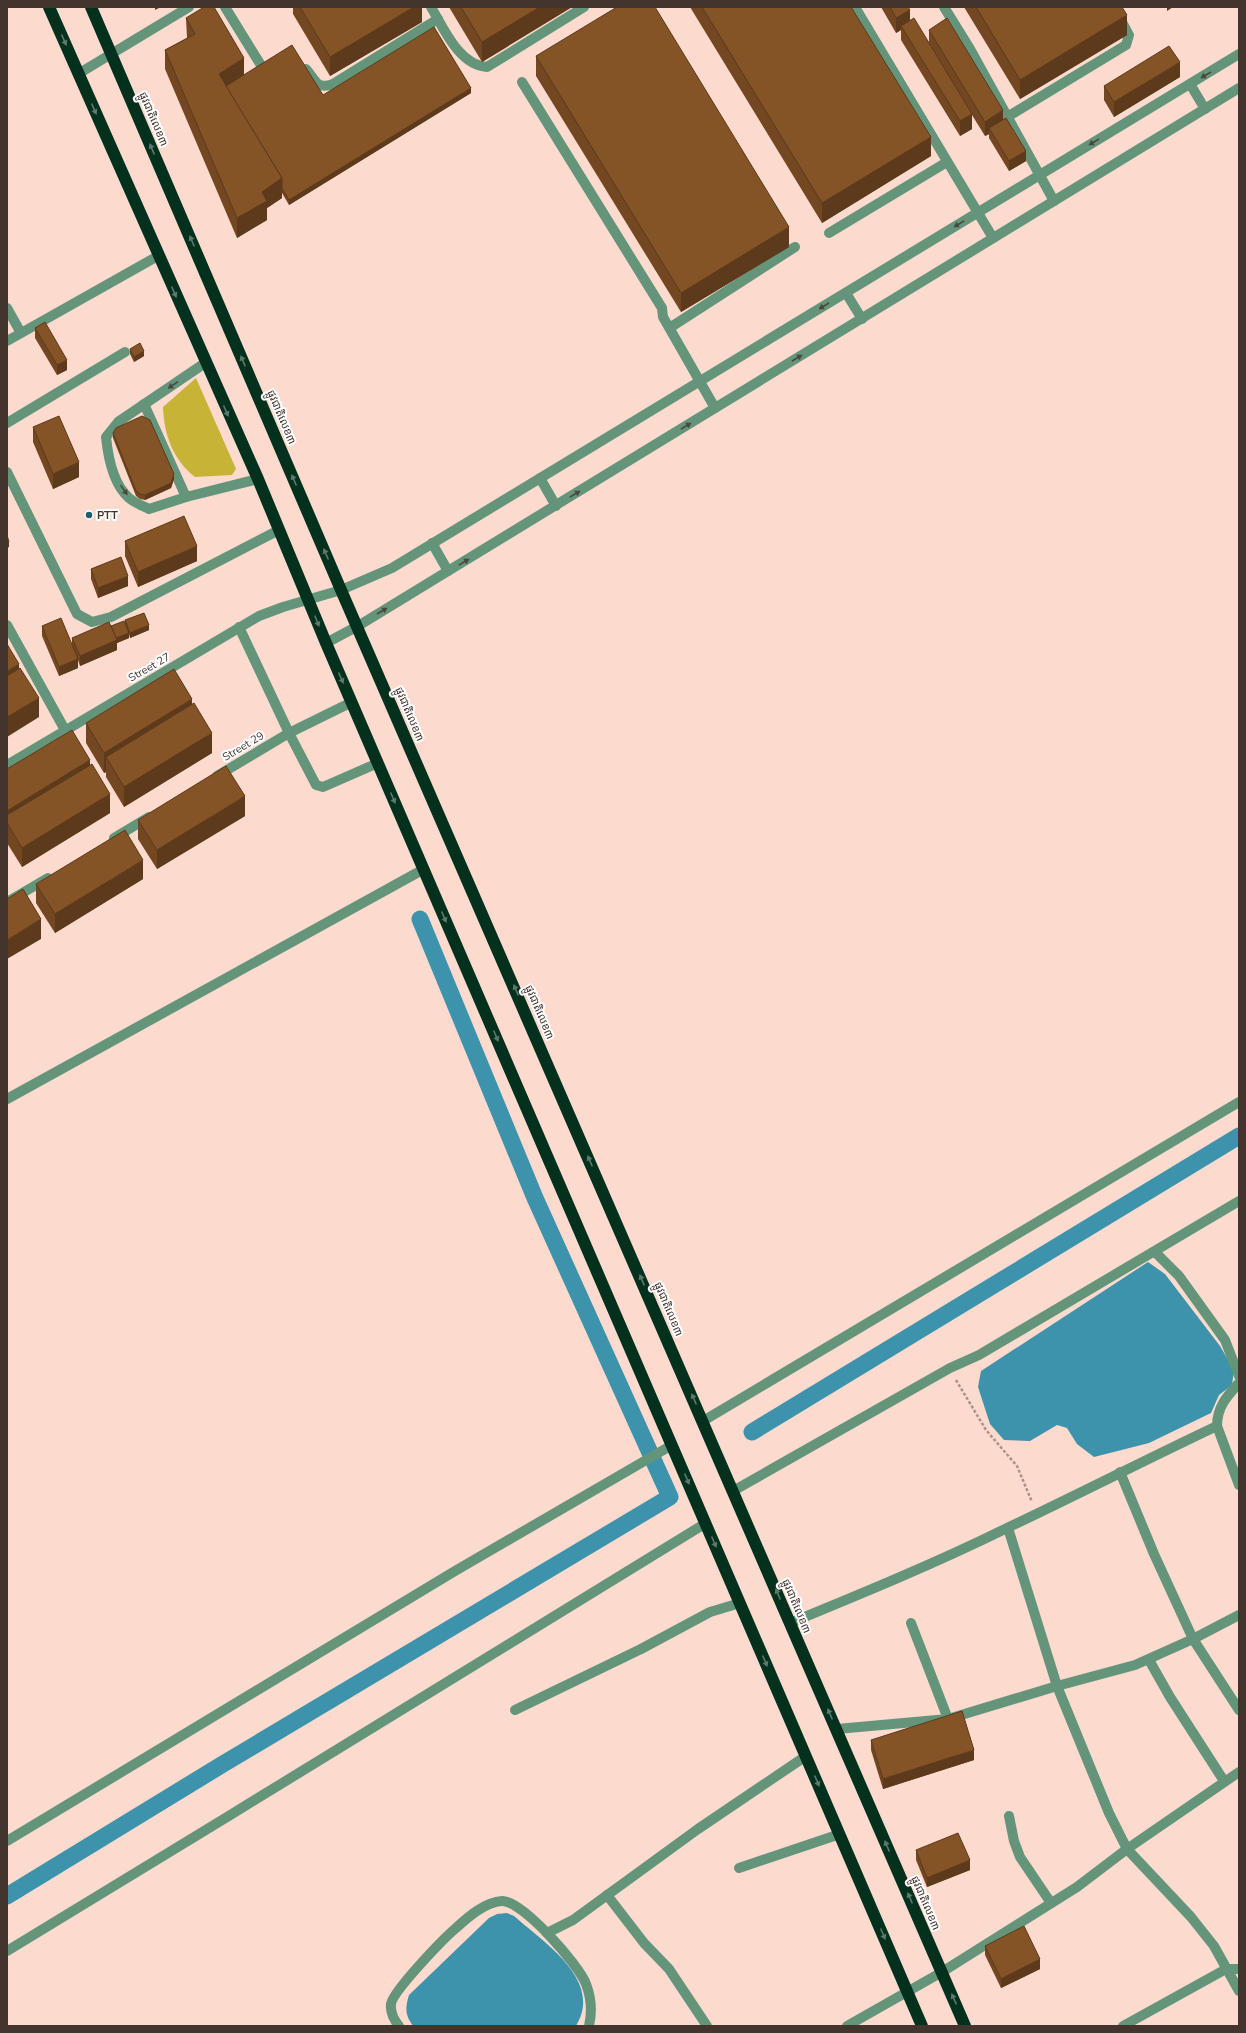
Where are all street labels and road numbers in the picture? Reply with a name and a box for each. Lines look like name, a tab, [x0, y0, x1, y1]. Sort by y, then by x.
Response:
street label: ផ្លូវជាតិលេខ៣	[133, 90, 172, 149]
street label: ផ្លូវជាតិលេខ៣	[261, 388, 300, 447]
street label: Street 27	[126, 649, 173, 685]
street label: ផ្លូវជាតិលេខ៣	[389, 685, 428, 744]
street label: Street 29	[220, 728, 267, 765]
street label: ផ្លូវជាតិលេខ៣	[519, 983, 558, 1042]
street label: ផ្លូវជាតិលេខ៣	[648, 1280, 687, 1339]
street label: ផ្លូវជាតិលេខ៣	[776, 1577, 815, 1636]
street label: ផ្លូវជាតិលេខ៣	[905, 1874, 944, 1933]

